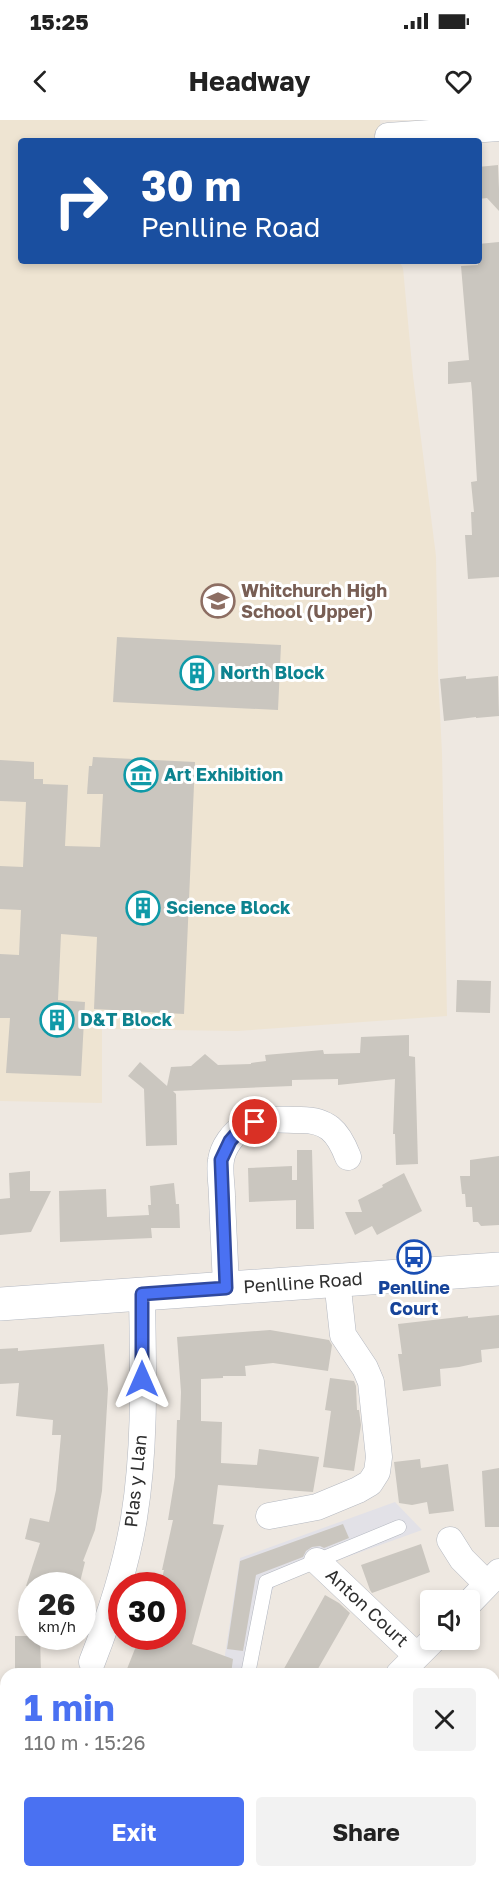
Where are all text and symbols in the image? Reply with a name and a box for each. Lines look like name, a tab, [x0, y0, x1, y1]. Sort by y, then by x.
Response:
text: 15:25	[30, 8, 89, 35]
icon: back	[24, 65, 57, 98]
text: Headway	[189, 65, 310, 97]
icon: heart	[442, 65, 475, 98]
text: 30 m	[141, 160, 241, 210]
icon: right	[42, 162, 120, 240]
text: Penlline Road	[141, 211, 320, 243]
place label: Whitchurch High School (Upper)	[241, 579, 387, 622]
school or university icon: Whitchurch High School (Upper)	[200, 583, 236, 619]
building icon: North Block	[179, 655, 215, 691]
place label: North Block	[220, 661, 325, 683]
museum icon: Art Exhibition	[123, 757, 159, 793]
place label: Art Exhibition	[164, 763, 283, 785]
building icon: Science Block	[125, 890, 161, 926]
place label: Science Block	[166, 896, 291, 918]
building icon: D&T Block	[39, 1002, 75, 1038]
place label: D&T Block	[80, 1008, 173, 1030]
pin	[229, 1096, 280, 1147]
icon: arrive	[238, 1105, 271, 1138]
bus stop icon: Penlline Court	[396, 1239, 432, 1275]
street label: Penlline Road	[243, 1267, 363, 1297]
place label: Penlline Court	[378, 1276, 450, 1319]
position arrow	[110, 1347, 174, 1411]
street label: Plas y Llan	[119, 1433, 151, 1529]
street label: Anton Court	[322, 1563, 414, 1651]
speed limit sign: 30	[108, 1572, 186, 1650]
text: 26	[38, 1586, 76, 1622]
map controls	[420, 1590, 480, 1650]
button: sound	[420, 1590, 480, 1650]
text: km/h	[38, 1617, 76, 1635]
text: 1 min	[24, 1686, 115, 1729]
button: close	[413, 1688, 476, 1751]
text: 110 m · 15:26	[24, 1730, 146, 1754]
button: Exit	[24, 1797, 244, 1866]
button: Share	[256, 1797, 476, 1866]

